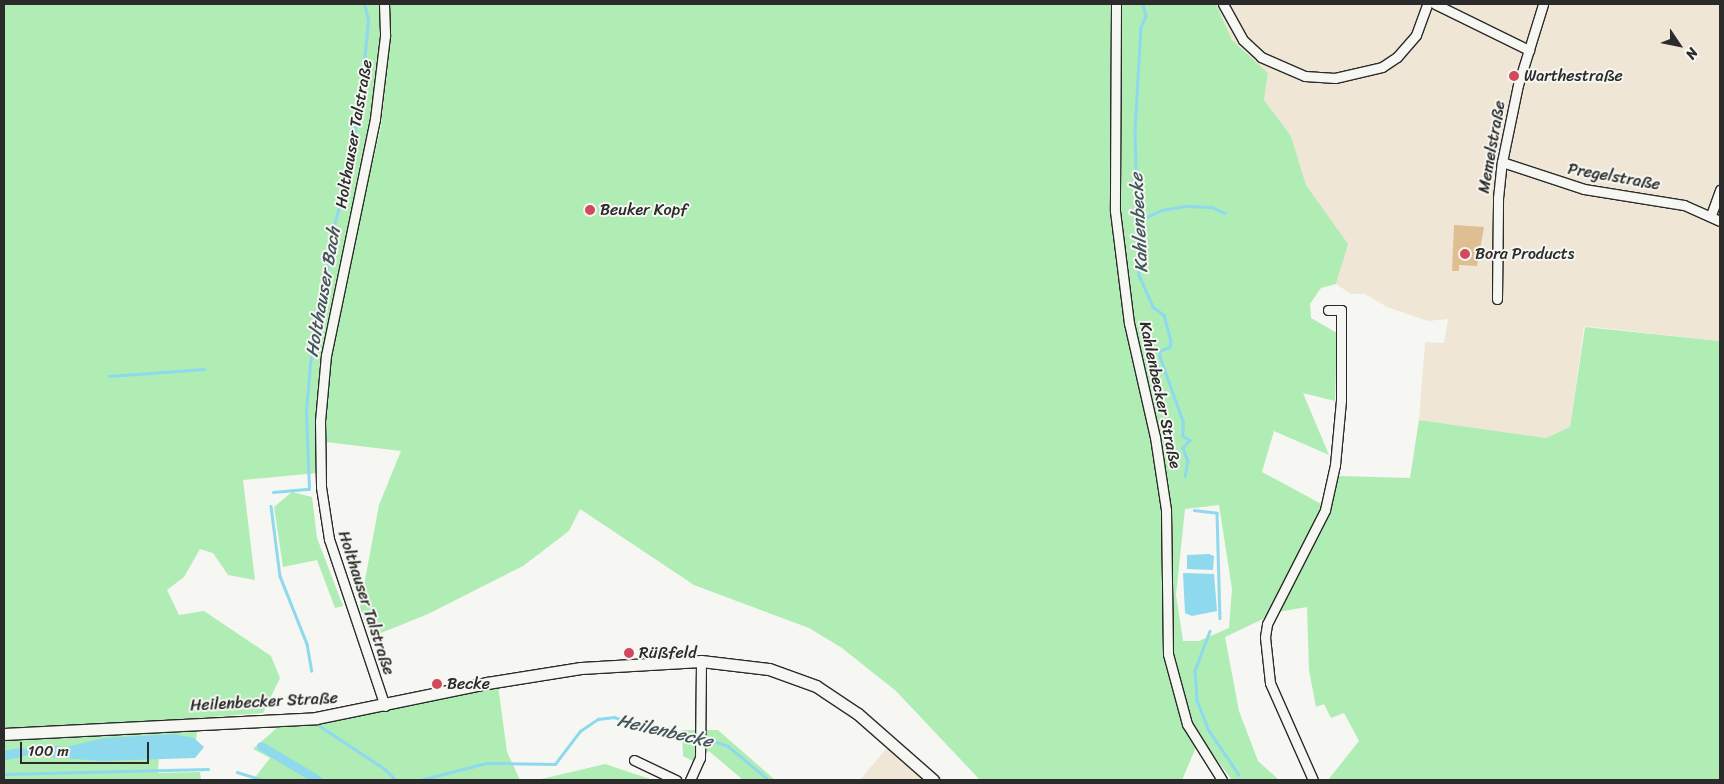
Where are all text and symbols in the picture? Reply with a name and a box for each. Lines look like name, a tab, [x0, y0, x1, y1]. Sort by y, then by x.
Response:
north arrow	[1654, 20, 1704, 70]
text: N	[1679, 43, 1705, 65]
street label: Holthauser Talstraße	[332, 59, 376, 209]
place label: Warthestraße	[1524, 66, 1623, 86]
marker: Warthestraße	[1508, 70, 1520, 82]
street label: Memelstraße	[1474, 99, 1510, 195]
street label: Pregelstraße	[1566, 159, 1662, 195]
water label: Kahlenbecke	[1126, 173, 1152, 273]
place label: Beuker Kopf	[600, 200, 687, 220]
marker: Beuker Kopf	[584, 204, 596, 216]
water label: Holthauser Bach	[301, 225, 345, 359]
place label: Bora Products	[1475, 244, 1576, 264]
marker: Bora Products	[1459, 248, 1471, 260]
street label: Kahlenbecker Straße	[1135, 319, 1185, 471]
street label: Holthauser Talstraße	[334, 529, 398, 677]
place label: Rüßfeld	[639, 643, 697, 663]
marker: Rüßfeld	[623, 647, 635, 659]
place label: Becke	[447, 674, 490, 694]
marker: Becke	[431, 678, 443, 690]
street label: Heilenbecker Straße	[190, 689, 338, 715]
water label: Heilenbecke	[615, 710, 715, 752]
scale bar	[22, 732, 151, 764]
text: 100 m	[28, 738, 69, 764]

